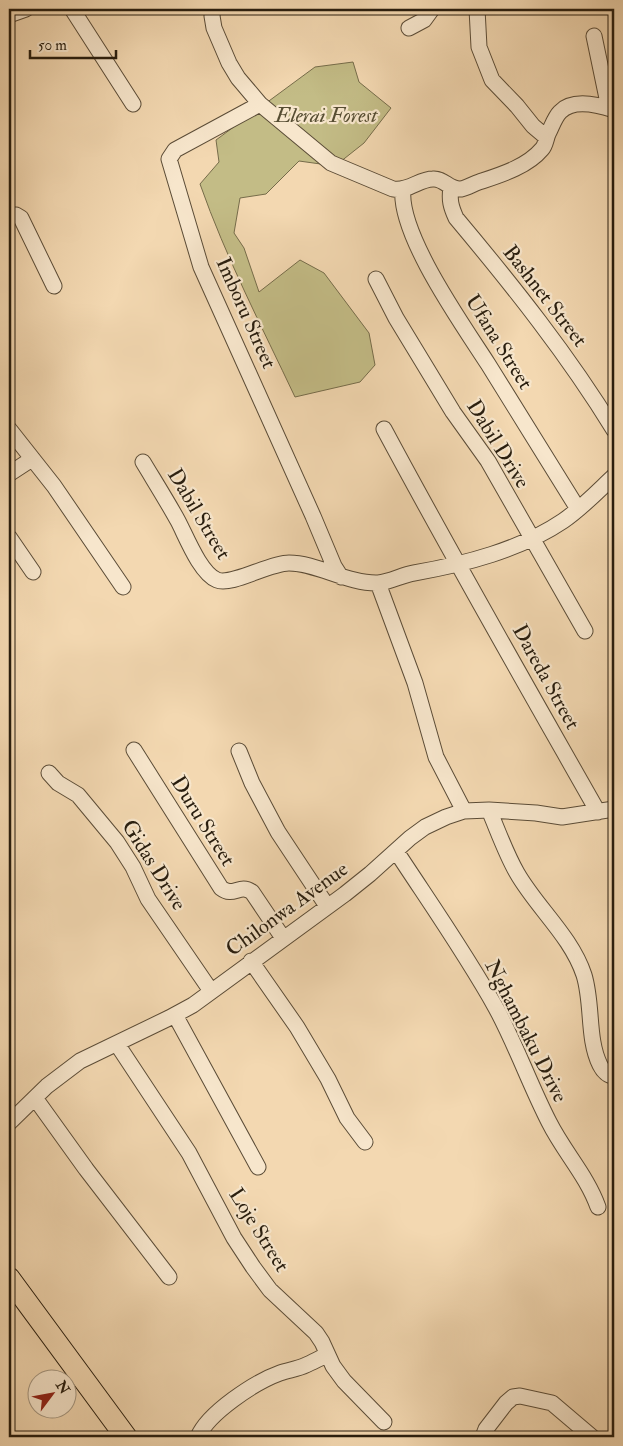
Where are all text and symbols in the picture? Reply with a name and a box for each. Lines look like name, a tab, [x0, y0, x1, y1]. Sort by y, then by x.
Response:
scale bar	[30, 28, 116, 60]
text: 50 m	[38, 36, 67, 55]
park label: Elerai Forest	[273, 102, 378, 129]
street label: Bashnet Street	[497, 240, 593, 353]
street label: Imboru Street	[210, 253, 283, 373]
street label: Ufana Street	[459, 289, 539, 395]
street label: Dabil Drive	[460, 395, 536, 494]
street label: Dabil Street	[161, 463, 237, 565]
street label: Dareda Street	[506, 620, 586, 735]
street label: Duru Street	[165, 771, 241, 871]
street label: Gidas Drive	[116, 815, 193, 916]
street label: Chilonwa Avenue	[221, 855, 354, 962]
street label: Nghambaku Drive	[478, 955, 574, 1107]
street label: Loje Street	[223, 1183, 295, 1277]
north arrow	[28, 1368, 78, 1418]
text: N	[52, 1377, 73, 1398]

